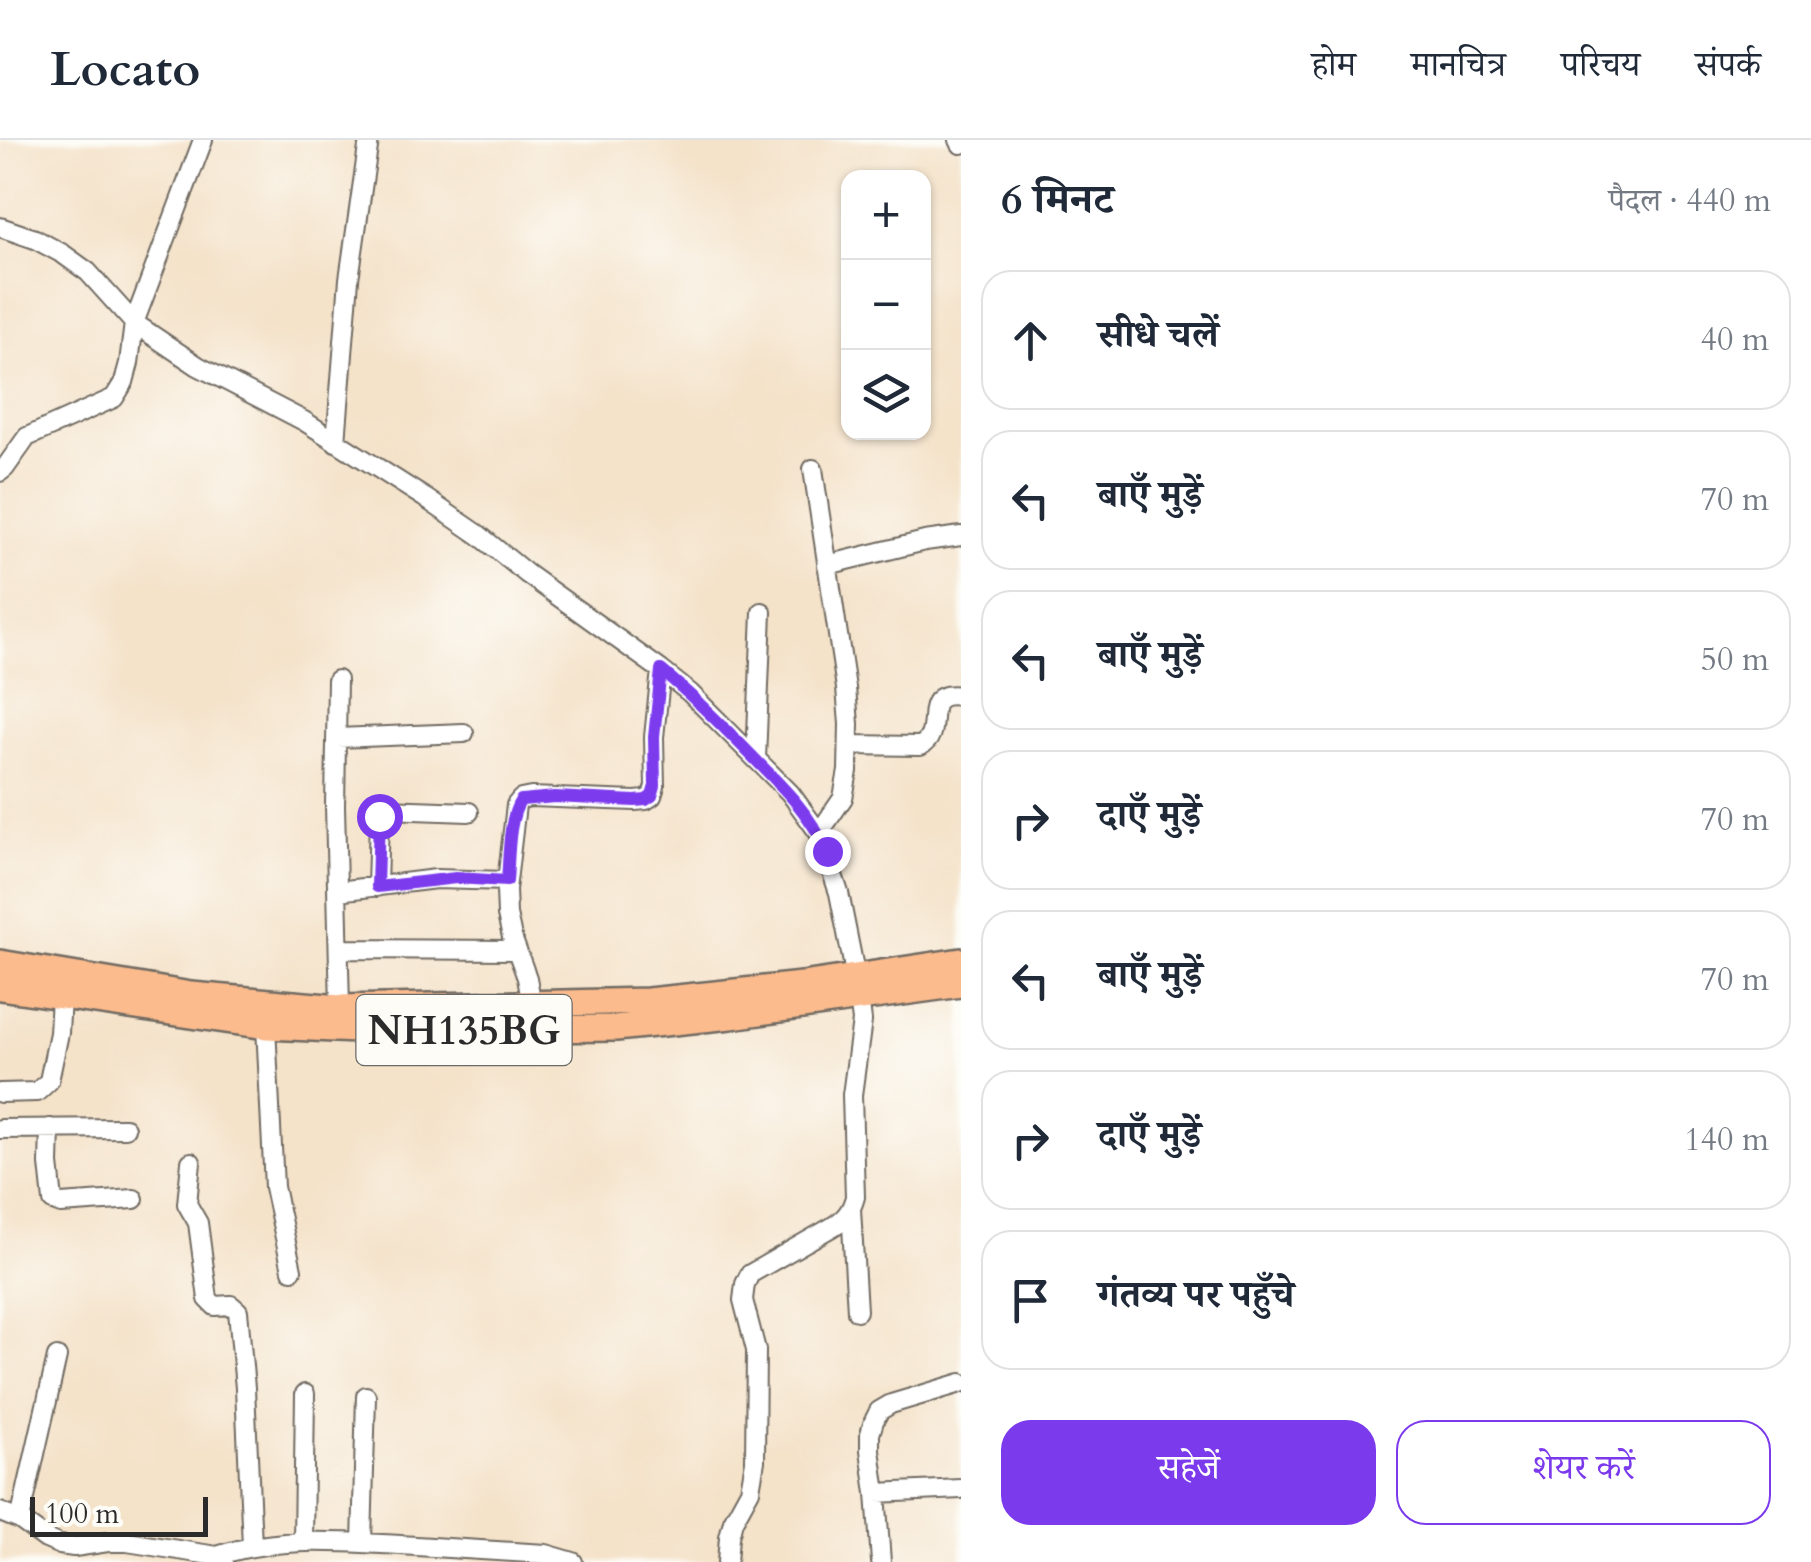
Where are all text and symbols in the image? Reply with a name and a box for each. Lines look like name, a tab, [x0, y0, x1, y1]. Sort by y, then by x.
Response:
text: Locato	[50, 37, 200, 102]
text: होम	[1311, 41, 1356, 89]
text: मानचित्र	[1411, 41, 1506, 89]
text: परिचय	[1561, 41, 1640, 89]
text: संपर्क	[1695, 41, 1761, 89]
map controls	[841, 170, 931, 440]
button: +	[841, 170, 931, 260]
text: 6 मिनट	[1001, 171, 1113, 228]
text: पैदल · 440 m	[1609, 179, 1771, 223]
button: −	[841, 260, 931, 350]
text: सीधे चलें	[1098, 309, 1218, 361]
icon: ahead	[1003, 313, 1058, 368]
text: 40 m	[1701, 318, 1769, 362]
button: layers	[841, 350, 931, 440]
text: बाएँ मुड़ें	[1098, 469, 1202, 521]
icon: left	[1003, 473, 1058, 528]
text: 70 m	[1701, 478, 1769, 522]
text: बाएँ मुड़ें	[1098, 629, 1202, 681]
icon: left	[1003, 633, 1058, 688]
text: 50 m	[1701, 638, 1769, 682]
text: दाएँ मुड़ें	[1098, 789, 1201, 841]
icon: right	[1003, 793, 1058, 848]
route start	[357, 794, 403, 840]
text: 70 m	[1701, 798, 1769, 842]
route end	[805, 829, 851, 875]
text: बाएँ मुड़ें	[1098, 949, 1202, 1001]
icon: left	[1003, 953, 1058, 1008]
text: 70 m	[1701, 958, 1769, 1002]
road number: NH135BG	[356, 995, 572, 1065]
text: दाएँ मुड़ें	[1098, 1109, 1201, 1161]
icon: right	[1003, 1113, 1058, 1168]
text: 140 m	[1684, 1118, 1769, 1162]
text: गंतव्य पर पहुँचे	[1098, 1269, 1294, 1321]
icon: arrive	[1003, 1273, 1058, 1328]
button: सहेजें	[1001, 1420, 1376, 1525]
button: शेयर करें	[1396, 1420, 1771, 1525]
scale bar	[30, 1492, 208, 1536]
text: 100 m	[45, 1495, 119, 1533]

